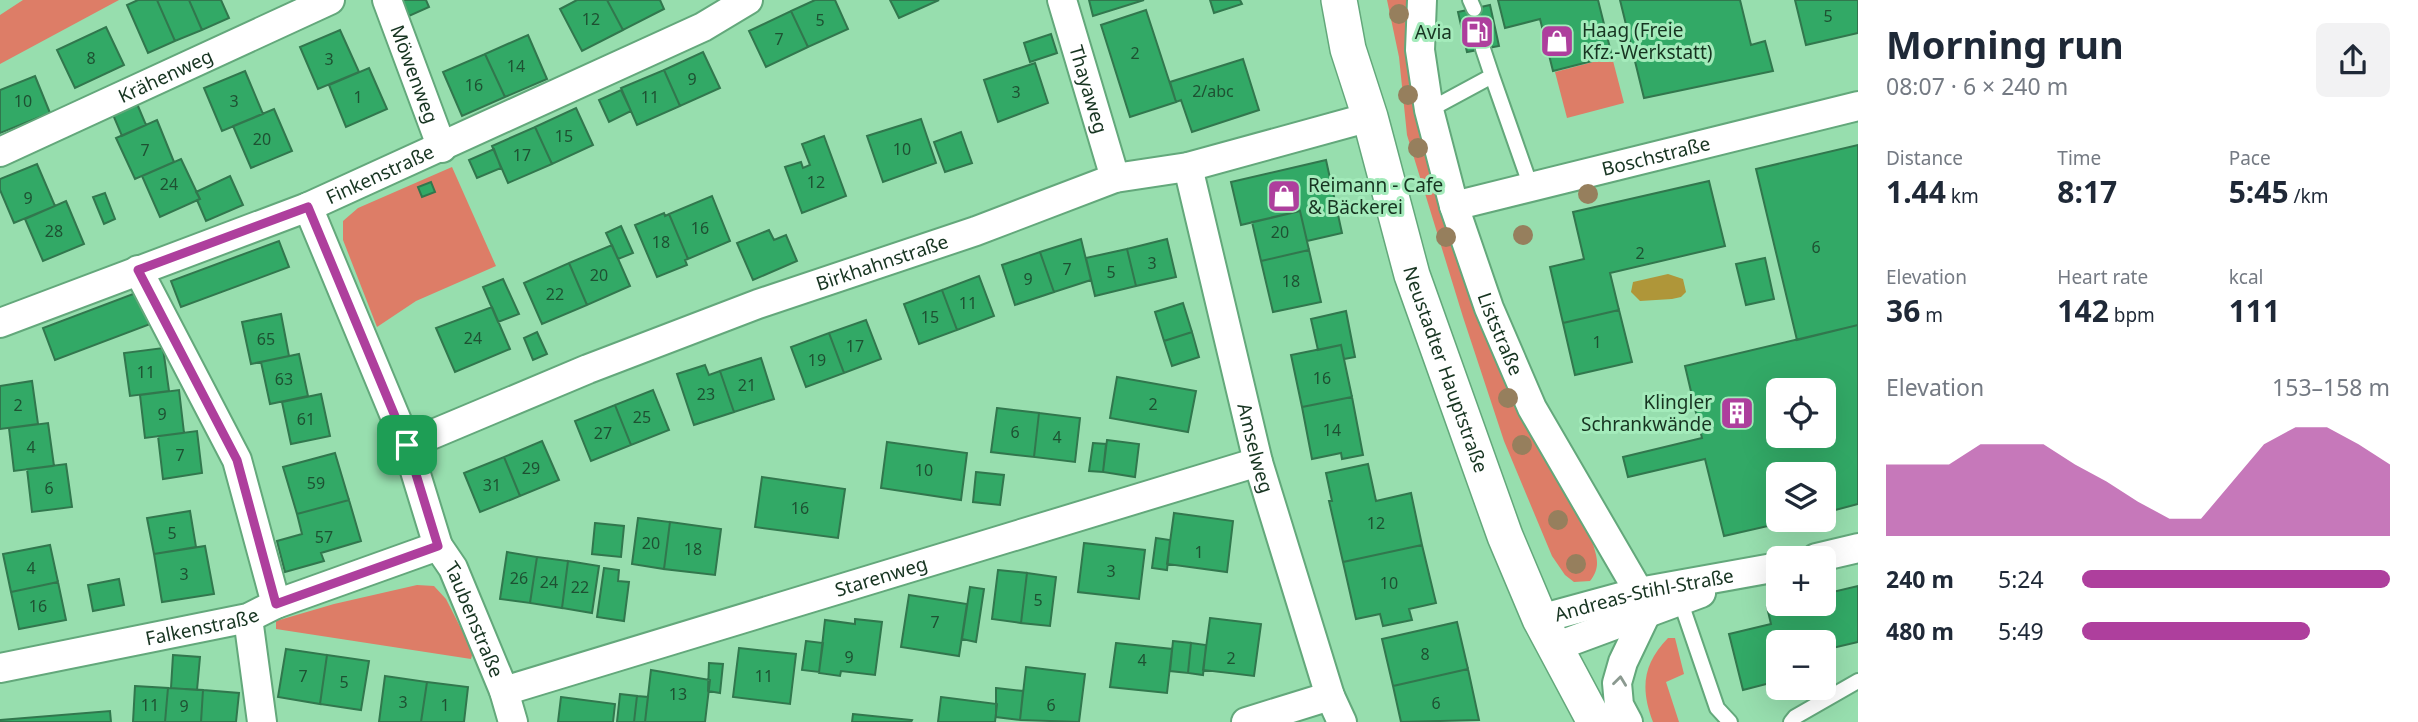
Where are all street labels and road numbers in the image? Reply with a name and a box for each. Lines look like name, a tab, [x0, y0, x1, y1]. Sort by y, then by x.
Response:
street label: Möwenweg	[384, 21, 445, 127]
street label: Thayaweg	[1063, 42, 1114, 136]
street label: Krähenweg	[114, 43, 217, 109]
street label: Boschstraße	[1599, 130, 1713, 182]
street label: Finkenstraße	[322, 138, 438, 210]
street label: Birkhahnstraße	[812, 228, 951, 297]
street label: Neustadter Hauptstraße	[1397, 263, 1494, 476]
street label: Liststraße	[1472, 289, 1529, 379]
street label: Amselweg	[1231, 400, 1280, 496]
street label: Starenweg	[832, 550, 930, 603]
street label: Taubenstraße	[439, 556, 510, 681]
street label: Andreas-Stihl-Straße	[1552, 562, 1736, 627]
street label: Falkenstraße	[143, 602, 263, 651]

